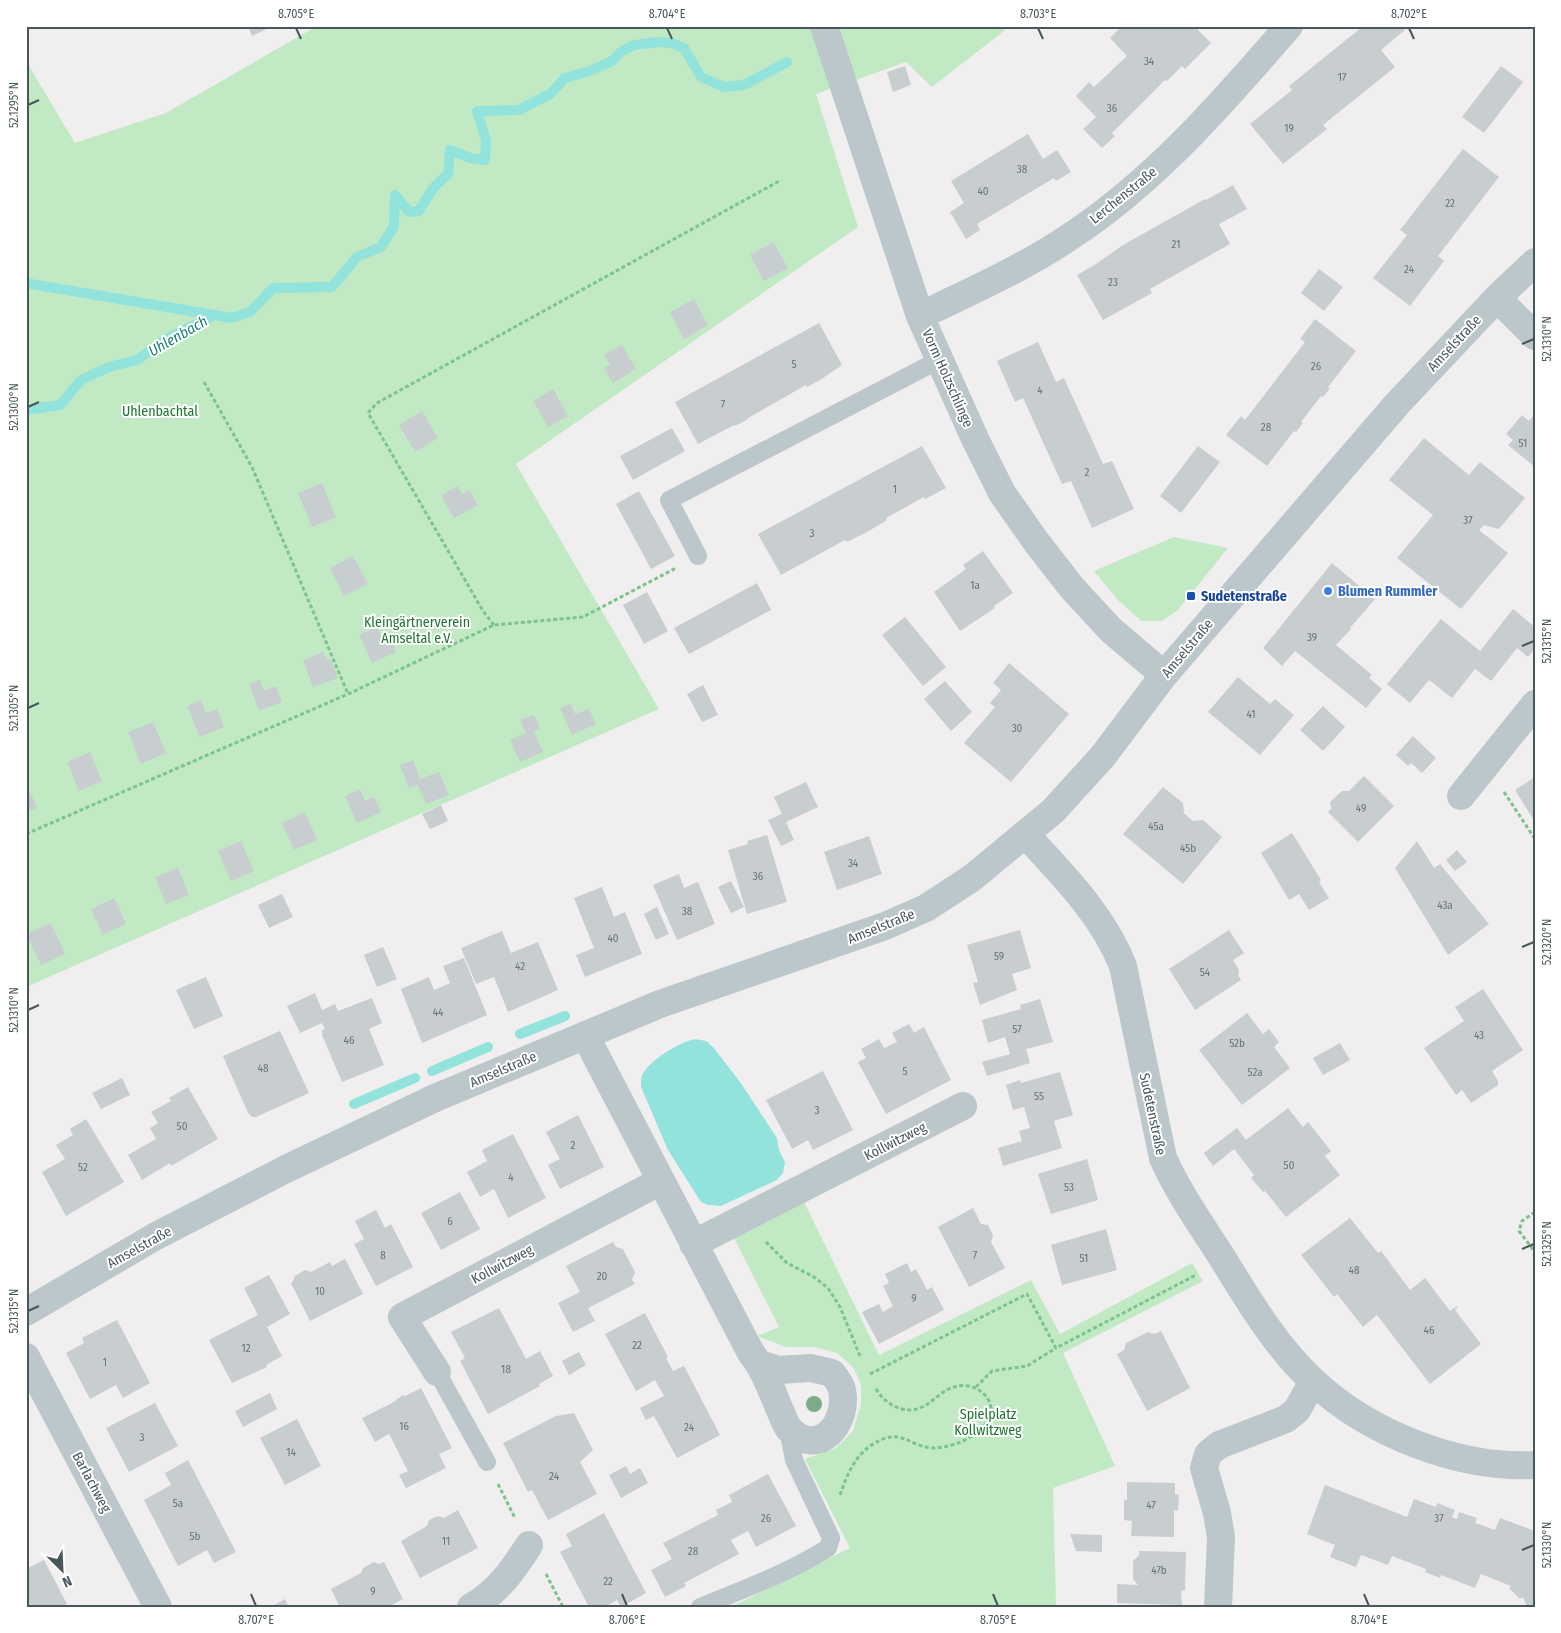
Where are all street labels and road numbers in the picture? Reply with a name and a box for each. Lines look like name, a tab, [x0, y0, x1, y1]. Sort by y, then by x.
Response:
street label: Lerchenstraße	[1086, 163, 1160, 228]
street label: Amselstraße	[1424, 312, 1485, 375]
street label: Vorm Holzschlinge	[918, 327, 977, 430]
street label: Amselstraße	[1158, 616, 1217, 681]
street label: Amselstraße	[845, 905, 917, 948]
street label: Amselstraße	[467, 1048, 539, 1091]
street label: Sudetenstraße	[1136, 1071, 1170, 1157]
street label: Kollwitzweg	[861, 1118, 929, 1164]
street label: Amselstraße	[104, 1223, 174, 1272]
street label: Kollwitzweg	[468, 1241, 536, 1288]
street label: Barlachweg	[69, 1449, 115, 1516]

